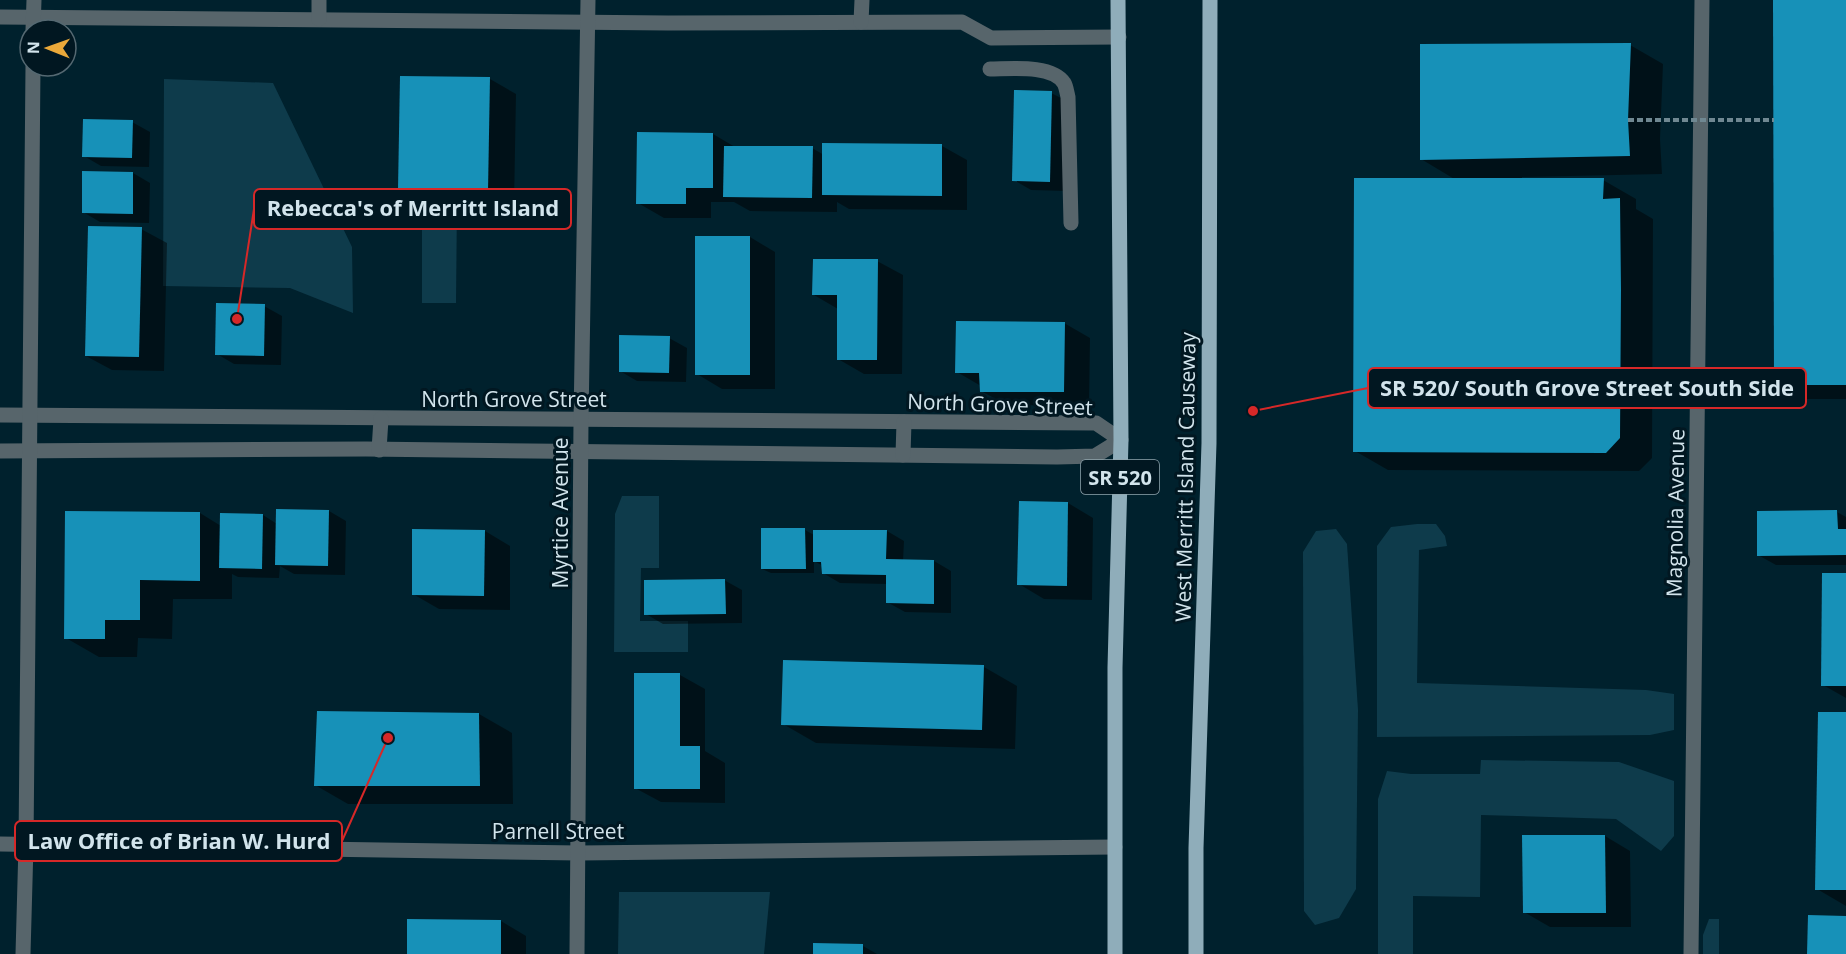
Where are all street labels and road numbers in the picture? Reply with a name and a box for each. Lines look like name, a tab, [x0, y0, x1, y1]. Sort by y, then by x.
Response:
street label: West Merritt Island Causeway	[1168, 331, 1202, 622]
street label: North Grove Street	[421, 385, 607, 413]
street label: North Grove Street	[907, 387, 1093, 421]
street label: Magnolia Avenue	[1660, 429, 1690, 597]
street label: Myrtice Avenue	[546, 437, 574, 589]
road number: SR 520	[1081, 460, 1159, 494]
street label: Parnell Street	[492, 817, 624, 845]

